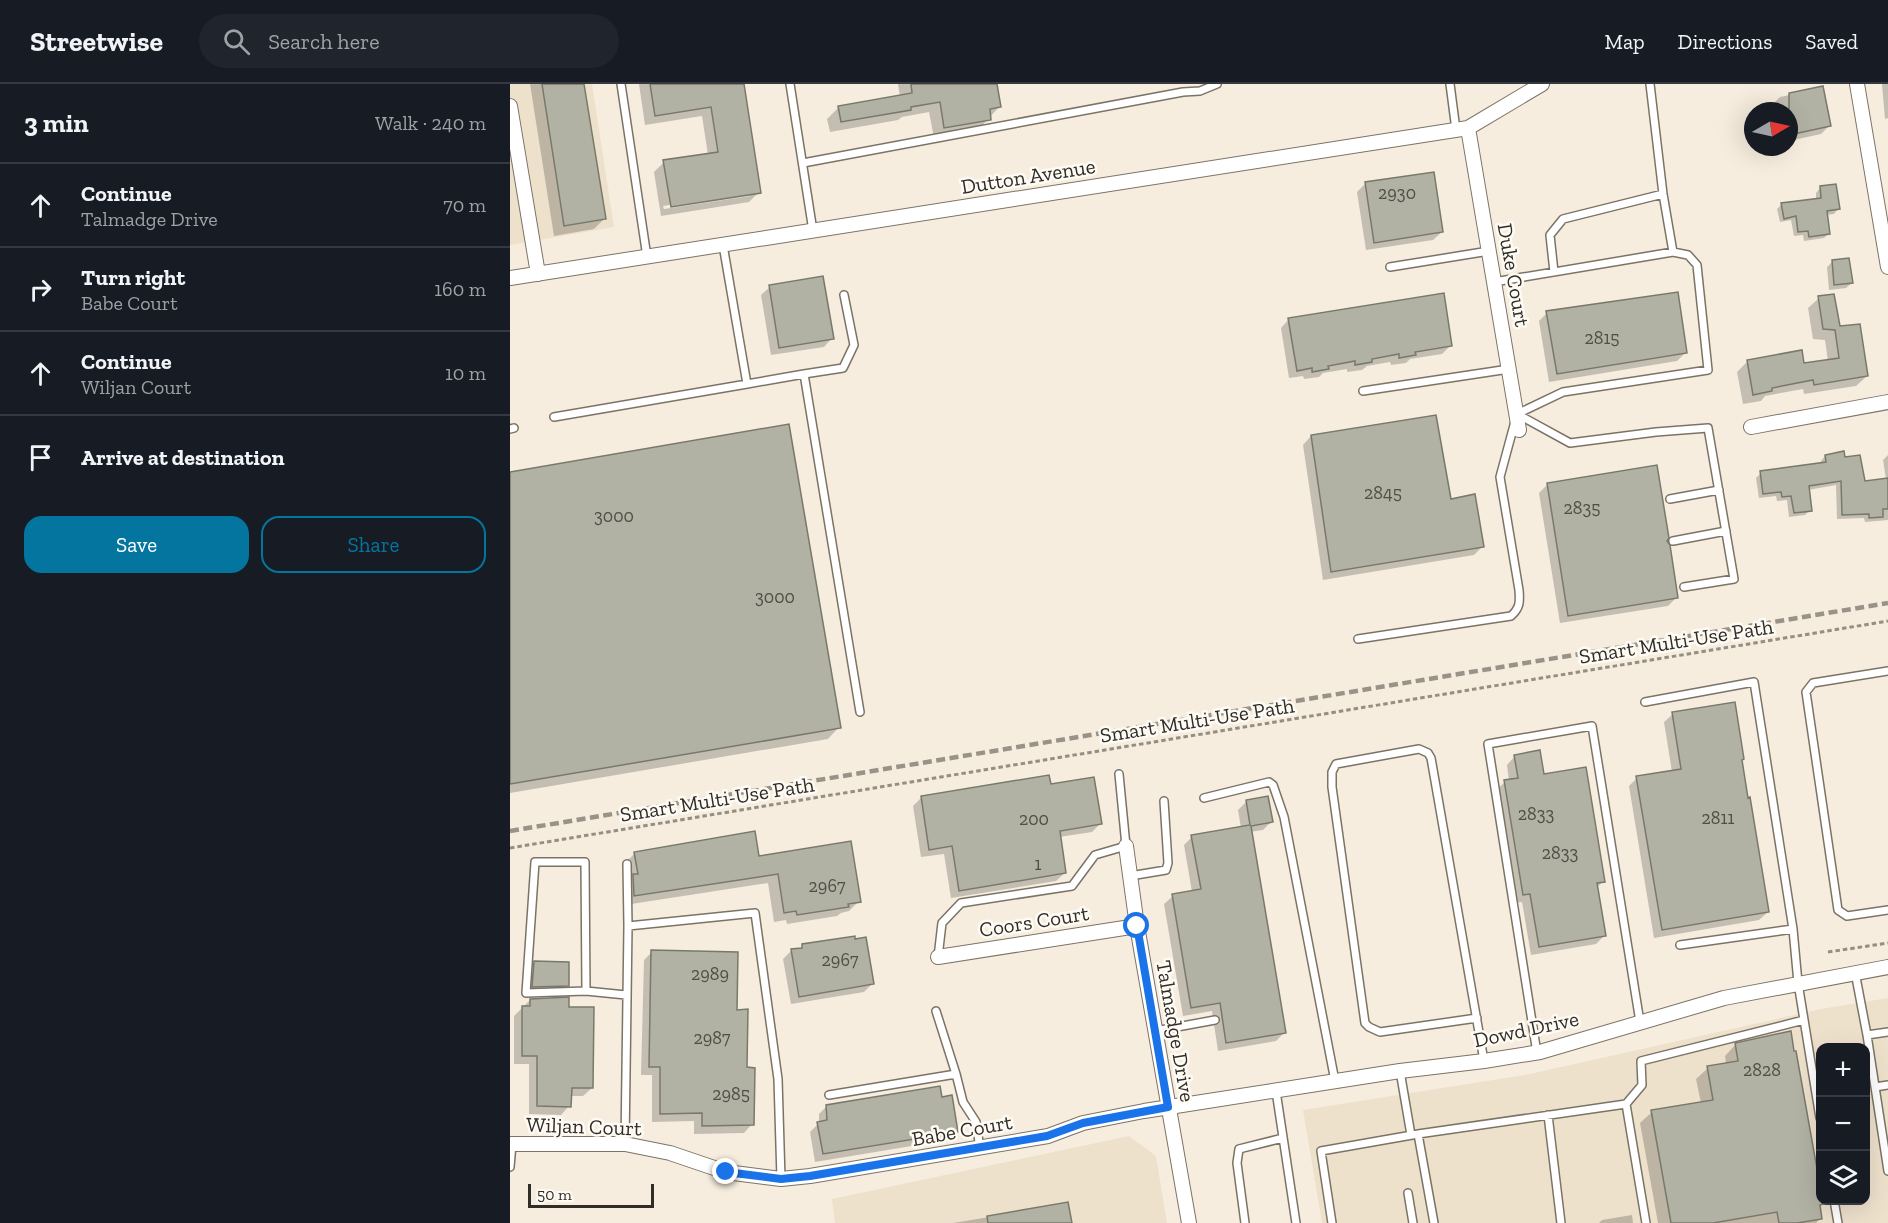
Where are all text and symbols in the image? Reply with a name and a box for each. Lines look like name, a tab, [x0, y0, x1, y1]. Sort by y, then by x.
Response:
search box	[199, 14, 619, 68]
text: Streetwise	[30, 25, 163, 58]
icon: search	[220, 25, 253, 58]
text: Search here	[268, 28, 380, 55]
text: Map	[1605, 29, 1645, 54]
text: Directions	[1678, 29, 1772, 54]
text: Saved	[1805, 29, 1858, 54]
north arrow	[1744, 102, 1798, 156]
text: 3 min	[24, 107, 89, 139]
text: Walk · 240 m	[375, 111, 486, 135]
street label: Dutton Avenue	[959, 153, 1097, 199]
text: Continue	[81, 180, 172, 207]
house number: 2930	[1378, 182, 1416, 204]
icon: ahead	[24, 189, 57, 222]
text: 70 m	[443, 193, 486, 217]
text: Talmadge Drive	[81, 207, 218, 231]
street label: Duke Court	[1493, 221, 1535, 329]
text: Turn right	[81, 264, 185, 291]
icon: right	[24, 273, 57, 306]
text: 160 m	[434, 277, 486, 301]
text: Babe Court	[81, 291, 178, 315]
house number: 2815	[1584, 327, 1620, 349]
text: Continue	[81, 348, 172, 375]
icon: ahead	[24, 357, 57, 390]
text: 10 m	[445, 361, 486, 385]
text: Wiljan Court	[81, 375, 191, 399]
icon: arrive	[24, 441, 57, 474]
text: Arrive at destination	[81, 444, 284, 471]
house number: 2845	[1364, 482, 1402, 504]
house number: 2835	[1564, 497, 1600, 519]
house number: 3000	[594, 505, 634, 527]
button: Save	[24, 516, 249, 573]
button: Share	[261, 516, 486, 573]
house number: 3000	[755, 586, 795, 608]
street label: Smart Multi-Use Path	[1577, 613, 1775, 669]
street label: Smart Multi-Use Path	[1098, 692, 1296, 748]
street label: Smart Multi-Use Path	[618, 771, 816, 827]
house number: 2833	[1518, 803, 1554, 825]
house number: 2811	[1702, 807, 1734, 829]
house number: 200	[1019, 808, 1049, 830]
house number: 2833	[1542, 842, 1578, 864]
house number: 1	[1035, 853, 1042, 875]
house number: 2967	[809, 875, 846, 897]
street label: Coors Court	[977, 900, 1091, 942]
route start	[1123, 912, 1149, 938]
house number: 2967	[822, 949, 859, 971]
street label: Talmadge Drive	[1151, 958, 1201, 1104]
house number: 2989	[691, 963, 729, 985]
street label: Dowd Drive	[1471, 1006, 1581, 1052]
house number: 2987	[694, 1027, 731, 1049]
map controls	[1816, 1043, 1870, 1205]
button: +	[1816, 1043, 1870, 1097]
house number: 2828	[1743, 1059, 1781, 1081]
house number: 2985	[712, 1083, 750, 1105]
button: −	[1816, 1097, 1870, 1151]
street label: Babe Court	[910, 1109, 1014, 1151]
street label: Wiljan Court	[526, 1111, 642, 1142]
button: layers	[1816, 1151, 1870, 1205]
route end	[712, 1158, 738, 1184]
scale bar	[528, 1181, 654, 1208]
text: 50 m	[537, 1185, 572, 1204]

